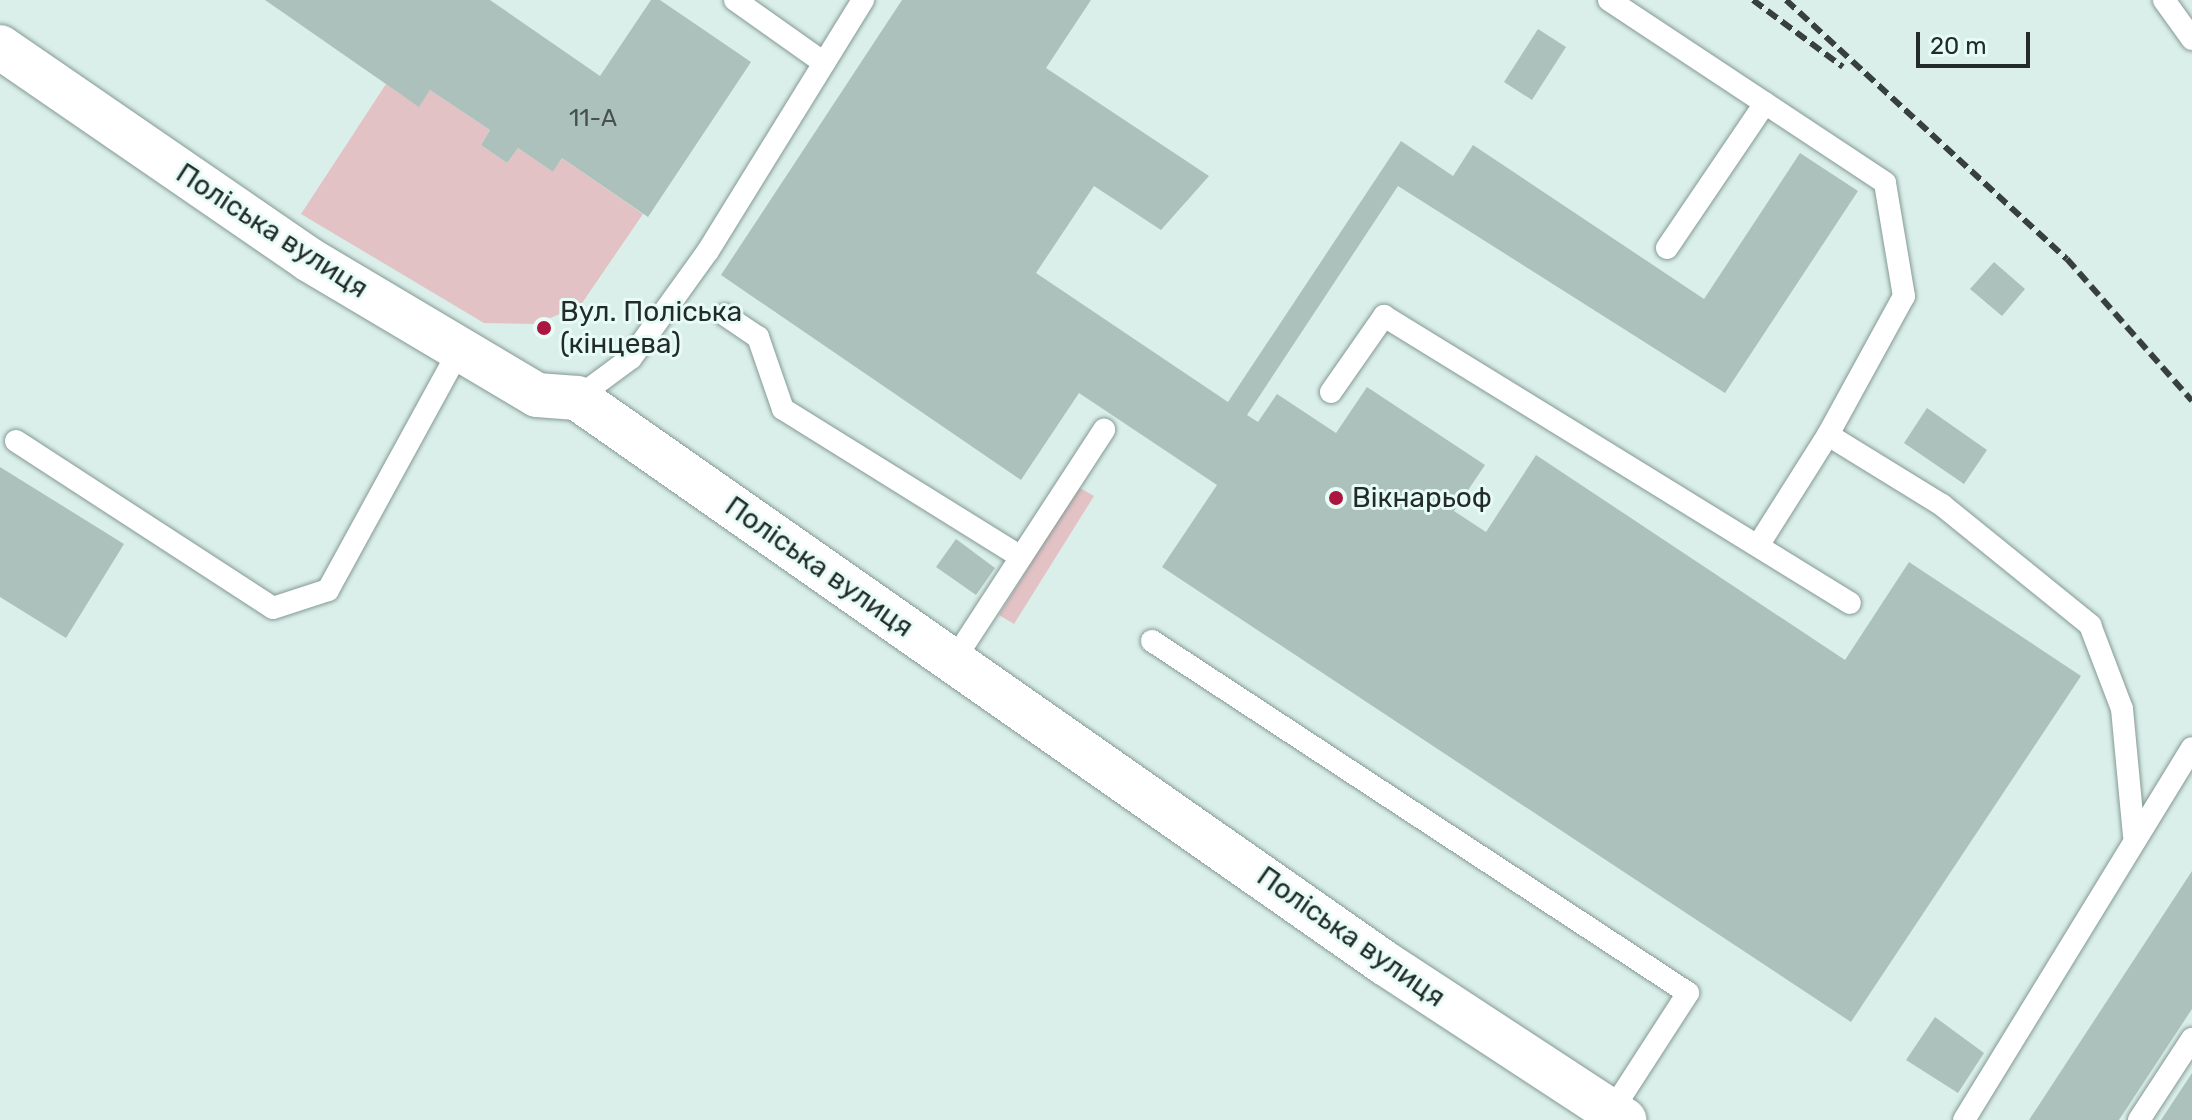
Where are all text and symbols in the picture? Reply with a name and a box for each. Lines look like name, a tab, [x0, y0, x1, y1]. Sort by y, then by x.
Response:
scale bar	[1920, 16, 2034, 66]
text: 20 m	[1930, 32, 1987, 60]
house number: 11-А	[569, 105, 617, 133]
street label: Поліська вулиця	[170, 157, 374, 305]
place label: Вул. Поліська (кінцева)	[560, 295, 742, 361]
marker: Вул. Поліська (кінцева)	[535, 319, 553, 337]
place label: Вікнарьоф	[1352, 481, 1492, 515]
marker: Вікнарьоф	[1327, 489, 1345, 507]
street label: Поліська вулиця	[719, 490, 919, 644]
street label: Поліська вулиця	[1251, 860, 1451, 1014]

